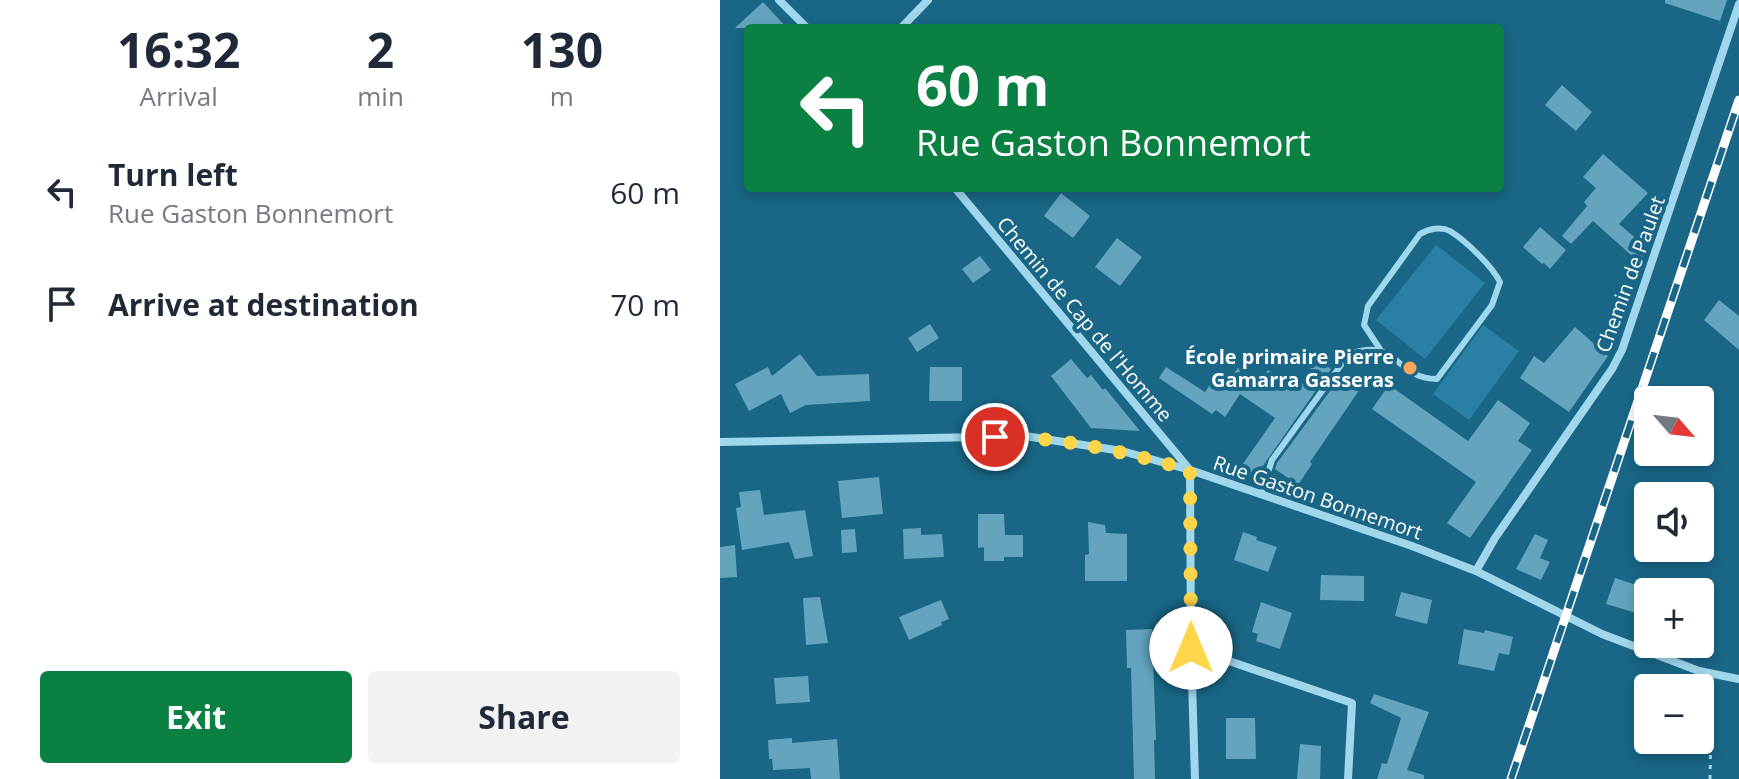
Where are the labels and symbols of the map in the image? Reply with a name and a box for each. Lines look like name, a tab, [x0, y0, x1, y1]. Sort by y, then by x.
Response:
street label: Chemin de Paulet	[1589, 192, 1671, 356]
street label: Chemin de Cap de l'Homme	[991, 211, 1179, 427]
place label: École primaire Pierre Gamarra Gasseras	[1185, 343, 1394, 393]
marker: École primaire Pierre Gamarra Gasseras	[1401, 359, 1419, 377]
north arrow	[1634, 386, 1714, 466]
pin	[961, 403, 1029, 471]
street label: Rue Gaston Bonnemort	[1210, 449, 1426, 545]
position arrow	[1149, 606, 1233, 690]

